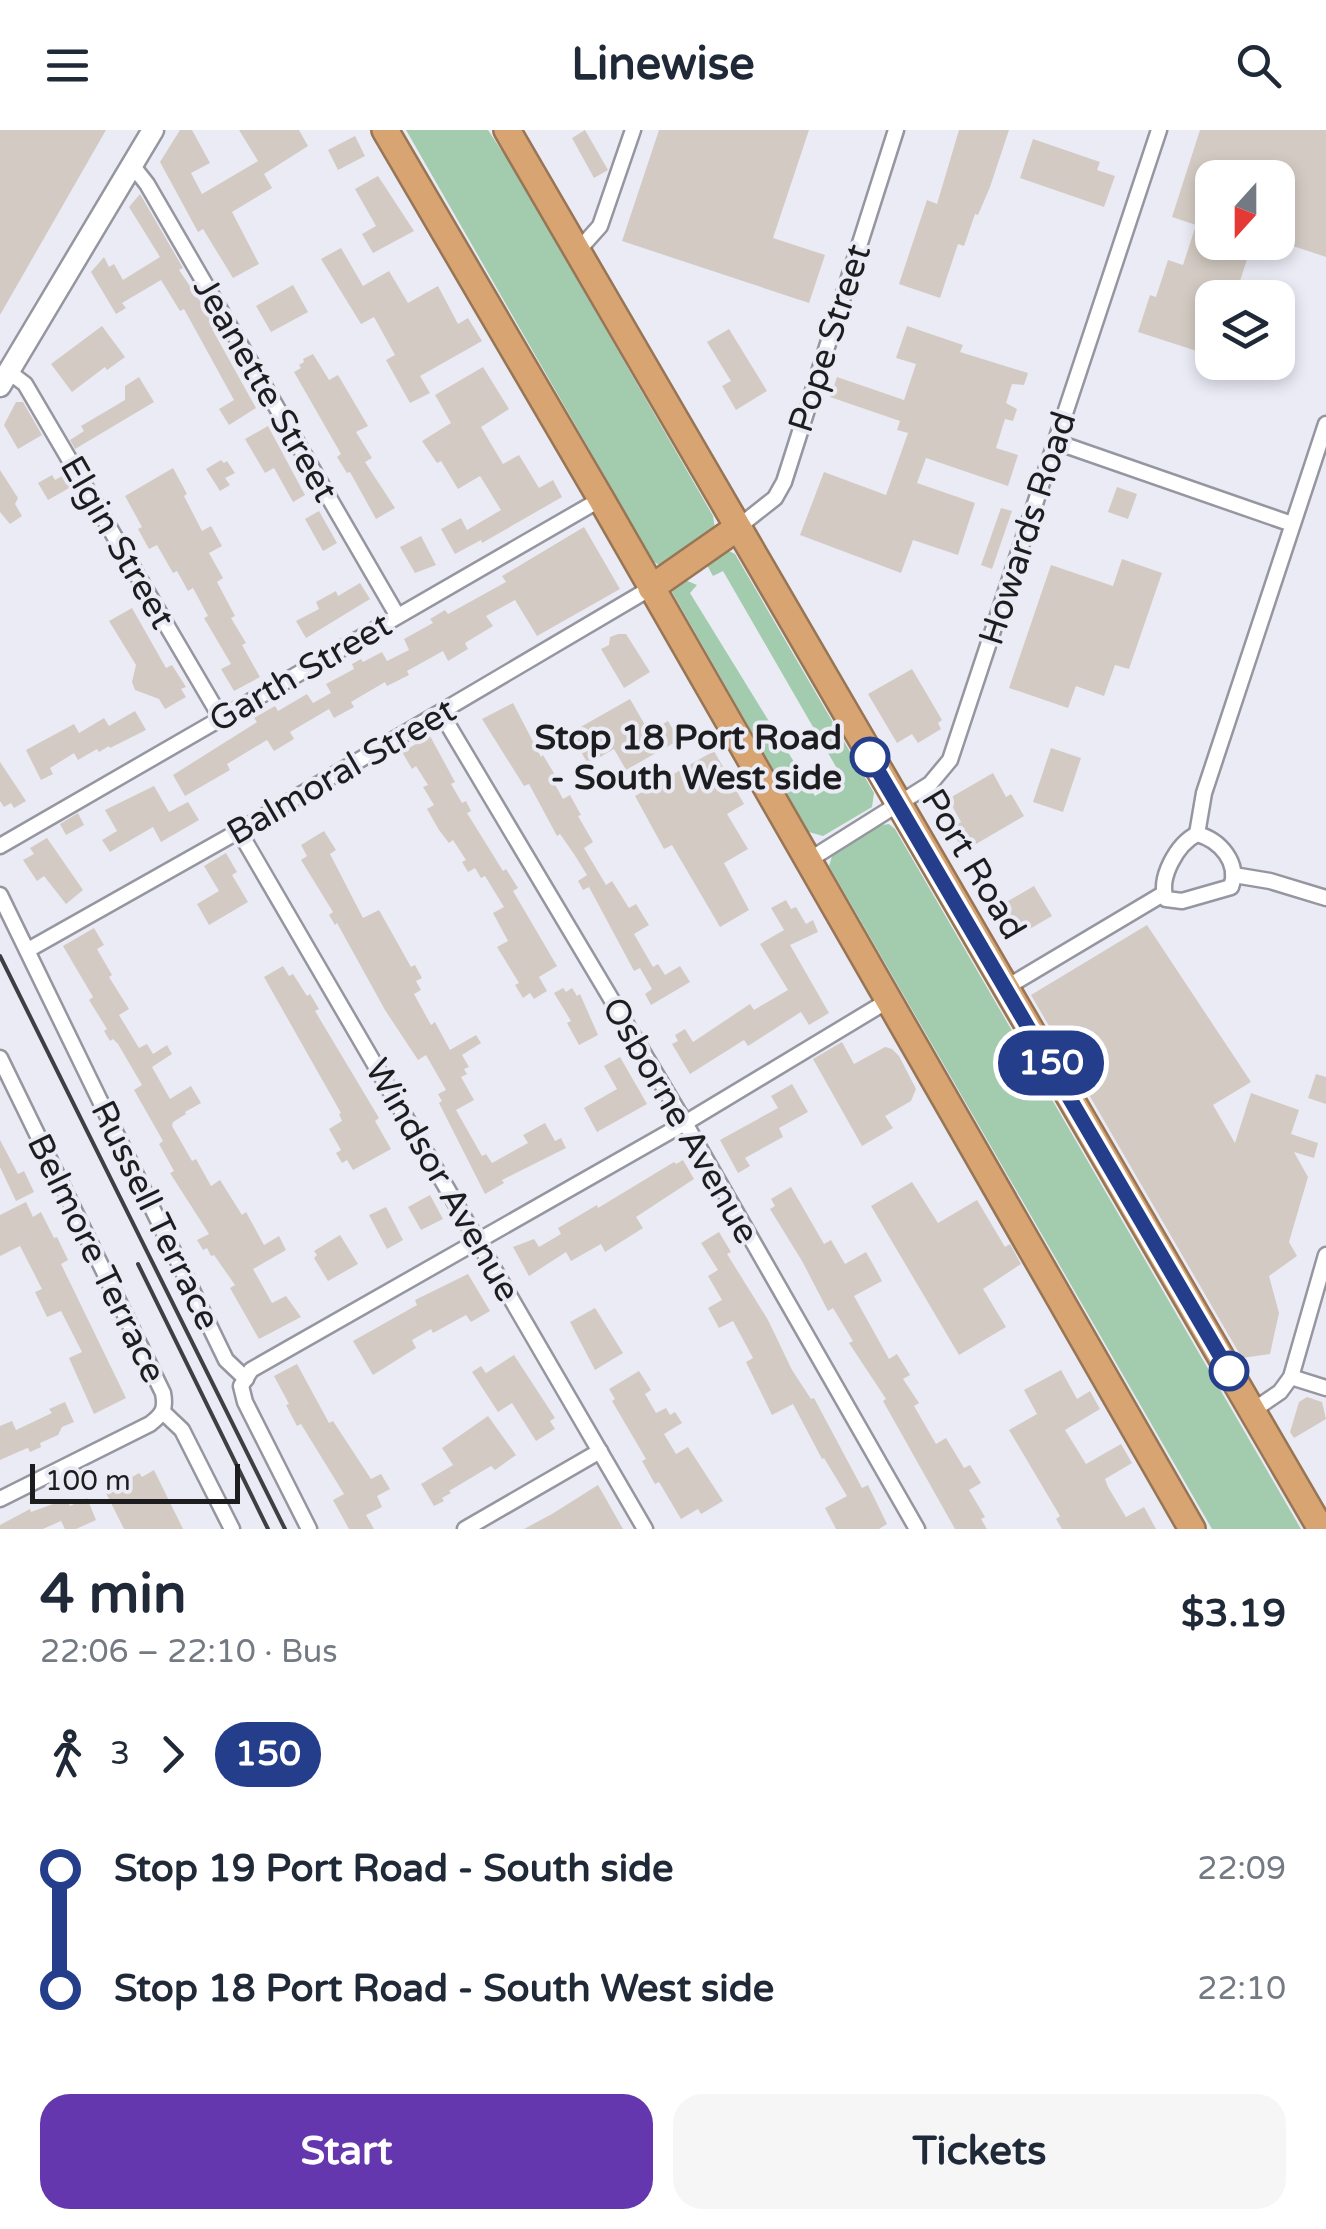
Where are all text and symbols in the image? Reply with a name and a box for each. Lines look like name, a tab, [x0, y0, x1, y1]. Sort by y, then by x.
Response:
icon: menu	[40, 38, 95, 93]
text: Linewise	[571, 38, 755, 92]
icon: search	[1231, 38, 1286, 93]
north arrow	[1195, 160, 1295, 260]
map controls	[1195, 160, 1295, 380]
street label: Pope Street	[780, 239, 880, 438]
street label: Jeanette Street	[184, 270, 346, 509]
button: layers	[1195, 280, 1295, 380]
street label: Howards Road	[970, 406, 1085, 650]
street label: Elgin Street	[51, 449, 183, 636]
street label: Garth Street	[202, 604, 399, 742]
street label: Balmoral Street	[220, 689, 463, 854]
place label: Stop 18 Port Road - South West side	[534, 717, 842, 799]
marker: Stop 18 Port Road - South West side	[851, 738, 889, 776]
street label: Port Road	[912, 782, 1034, 947]
street label: Osborne Avenue	[593, 990, 768, 1251]
line badge: 150	[994, 1030, 1108, 1096]
text: 150	[1018, 1042, 1084, 1084]
street label: Windsor Avenue	[356, 1052, 529, 1309]
street label: Russell Terrace	[81, 1094, 229, 1337]
street label: Belmore Terrace	[18, 1127, 174, 1390]
unlabelled marker	[1210, 1352, 1248, 1390]
scale bar	[30, 1459, 240, 1504]
text: 100 m	[45, 1464, 131, 1498]
text: 4 min	[40, 1562, 187, 1628]
text: $3.19	[1181, 1591, 1286, 1637]
text: 22:06 – 22:10 · Bus	[40, 1633, 338, 1671]
icon: walk	[40, 1727, 95, 1782]
icon: forward	[145, 1727, 200, 1782]
text: 150	[235, 1733, 301, 1775]
text: 3	[110, 1735, 130, 1773]
text: Stop 19 Port Road - South side	[114, 1846, 674, 1892]
text: 22:09	[1197, 1850, 1286, 1888]
text: Stop 18 Port Road - South West side	[114, 1966, 774, 2012]
text: 22:10	[1197, 1970, 1286, 2008]
button: Start	[40, 2094, 653, 2209]
button: Tickets	[673, 2094, 1286, 2209]

